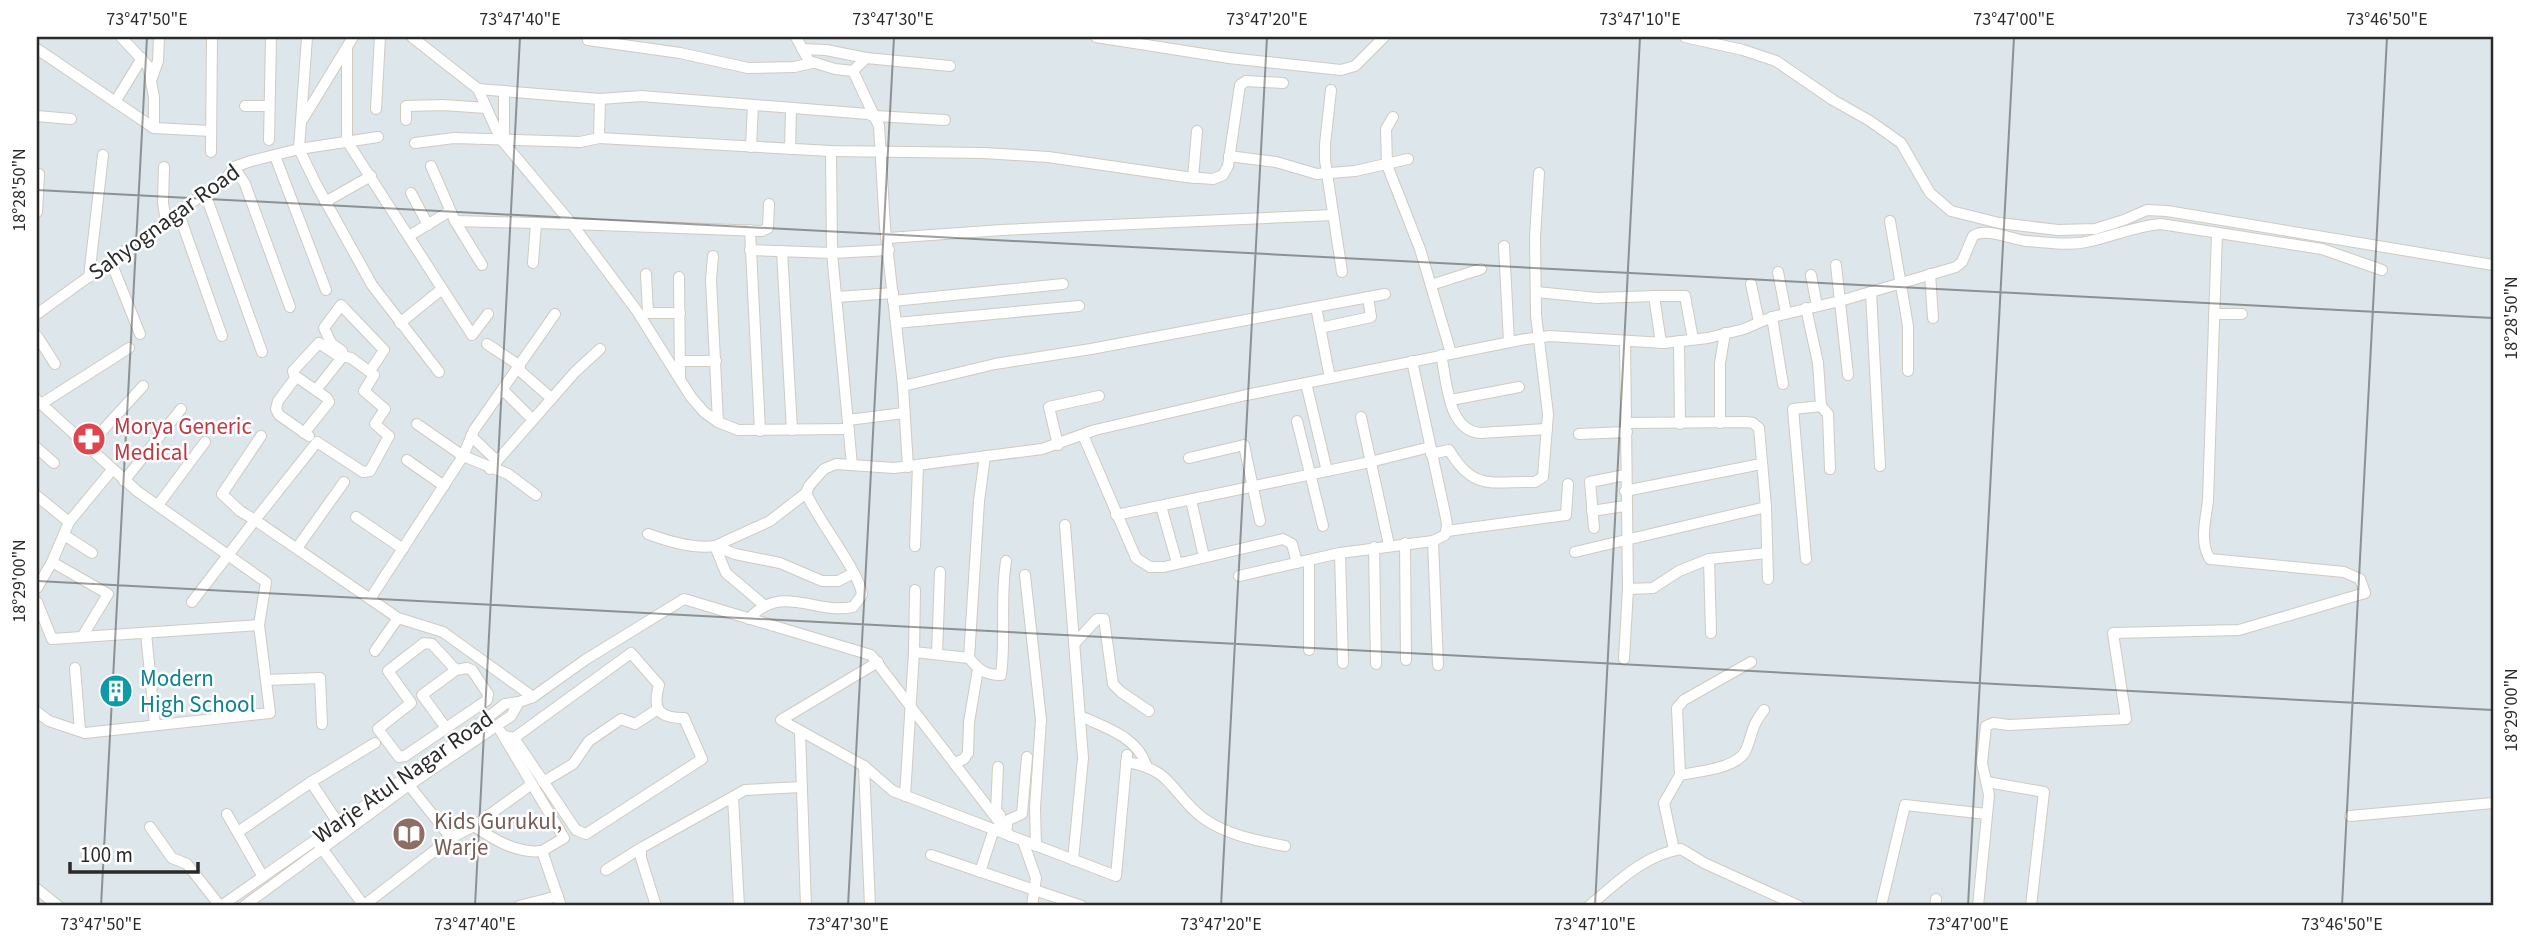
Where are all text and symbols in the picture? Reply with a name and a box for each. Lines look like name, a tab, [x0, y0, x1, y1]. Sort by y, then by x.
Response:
text: 73°47'50"E	[106, 7, 188, 32]
text: 73°47'40"E	[479, 7, 561, 32]
text: 73°47'30"E	[852, 7, 934, 32]
text: 73°47'20"E	[1226, 7, 1308, 32]
text: 73°47'10"E	[1599, 7, 1681, 32]
text: 73°47'00"E	[1973, 7, 2055, 32]
text: 73°46'50"E	[2346, 7, 2428, 32]
text: 18°28'50"N	[7, 148, 32, 232]
street label: Sahyognagar Road	[81, 156, 247, 288]
text: 18°28'50"N	[2499, 276, 2524, 360]
place label: Morya Generic Medical	[114, 410, 252, 469]
pharmacy icon: Morya Generic Medical	[70, 420, 108, 458]
text: 18°29'00"N	[7, 539, 32, 623]
place label: Modern High School	[140, 662, 255, 721]
text: 18°29'00"N	[2499, 668, 2524, 752]
building icon: Modern High School	[97, 672, 135, 710]
street label: Warje Atul Nagar Road	[306, 702, 500, 852]
place label: Kids Gurukul, Warje	[434, 805, 562, 864]
library icon: Kids Gurukul, Warje	[390, 815, 428, 853]
scale bar	[70, 831, 198, 875]
text: 100 m	[80, 840, 133, 870]
text: 73°47'50"E	[60, 912, 142, 937]
text: 73°47'40"E	[434, 912, 516, 937]
text: 73°47'30"E	[807, 912, 889, 937]
text: 73°47'20"E	[1180, 912, 1262, 937]
text: 73°47'10"E	[1554, 912, 1636, 937]
text: 73°47'00"E	[1927, 912, 2009, 937]
text: 73°46'50"E	[2301, 912, 2383, 937]

